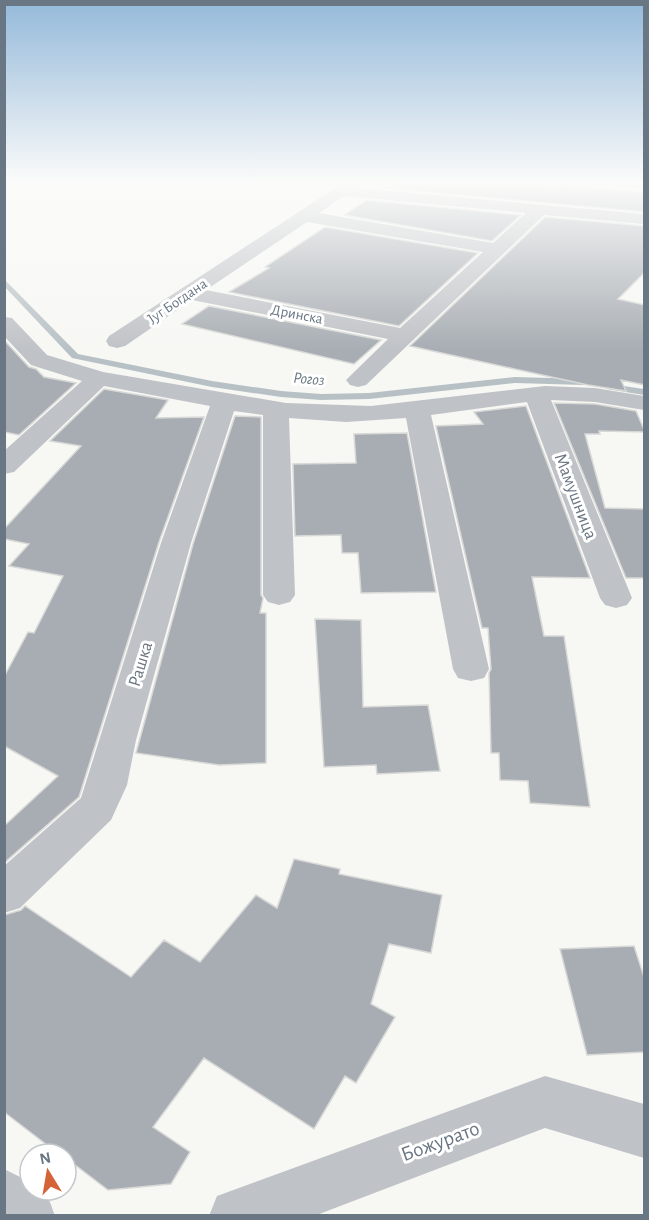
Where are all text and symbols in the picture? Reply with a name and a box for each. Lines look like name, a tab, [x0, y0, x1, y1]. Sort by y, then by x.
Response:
street label: Југ Богдана	[145, 276, 210, 327]
street label: Дринска	[270, 302, 324, 327]
water label: Рогоз	[293, 370, 325, 388]
street label: Мамушница	[550, 451, 600, 542]
street label: Рашка	[126, 640, 156, 689]
street label: Божурато	[398, 1118, 482, 1165]
north arrow	[18, 1142, 78, 1202]
text: N	[38, 1149, 52, 1167]

